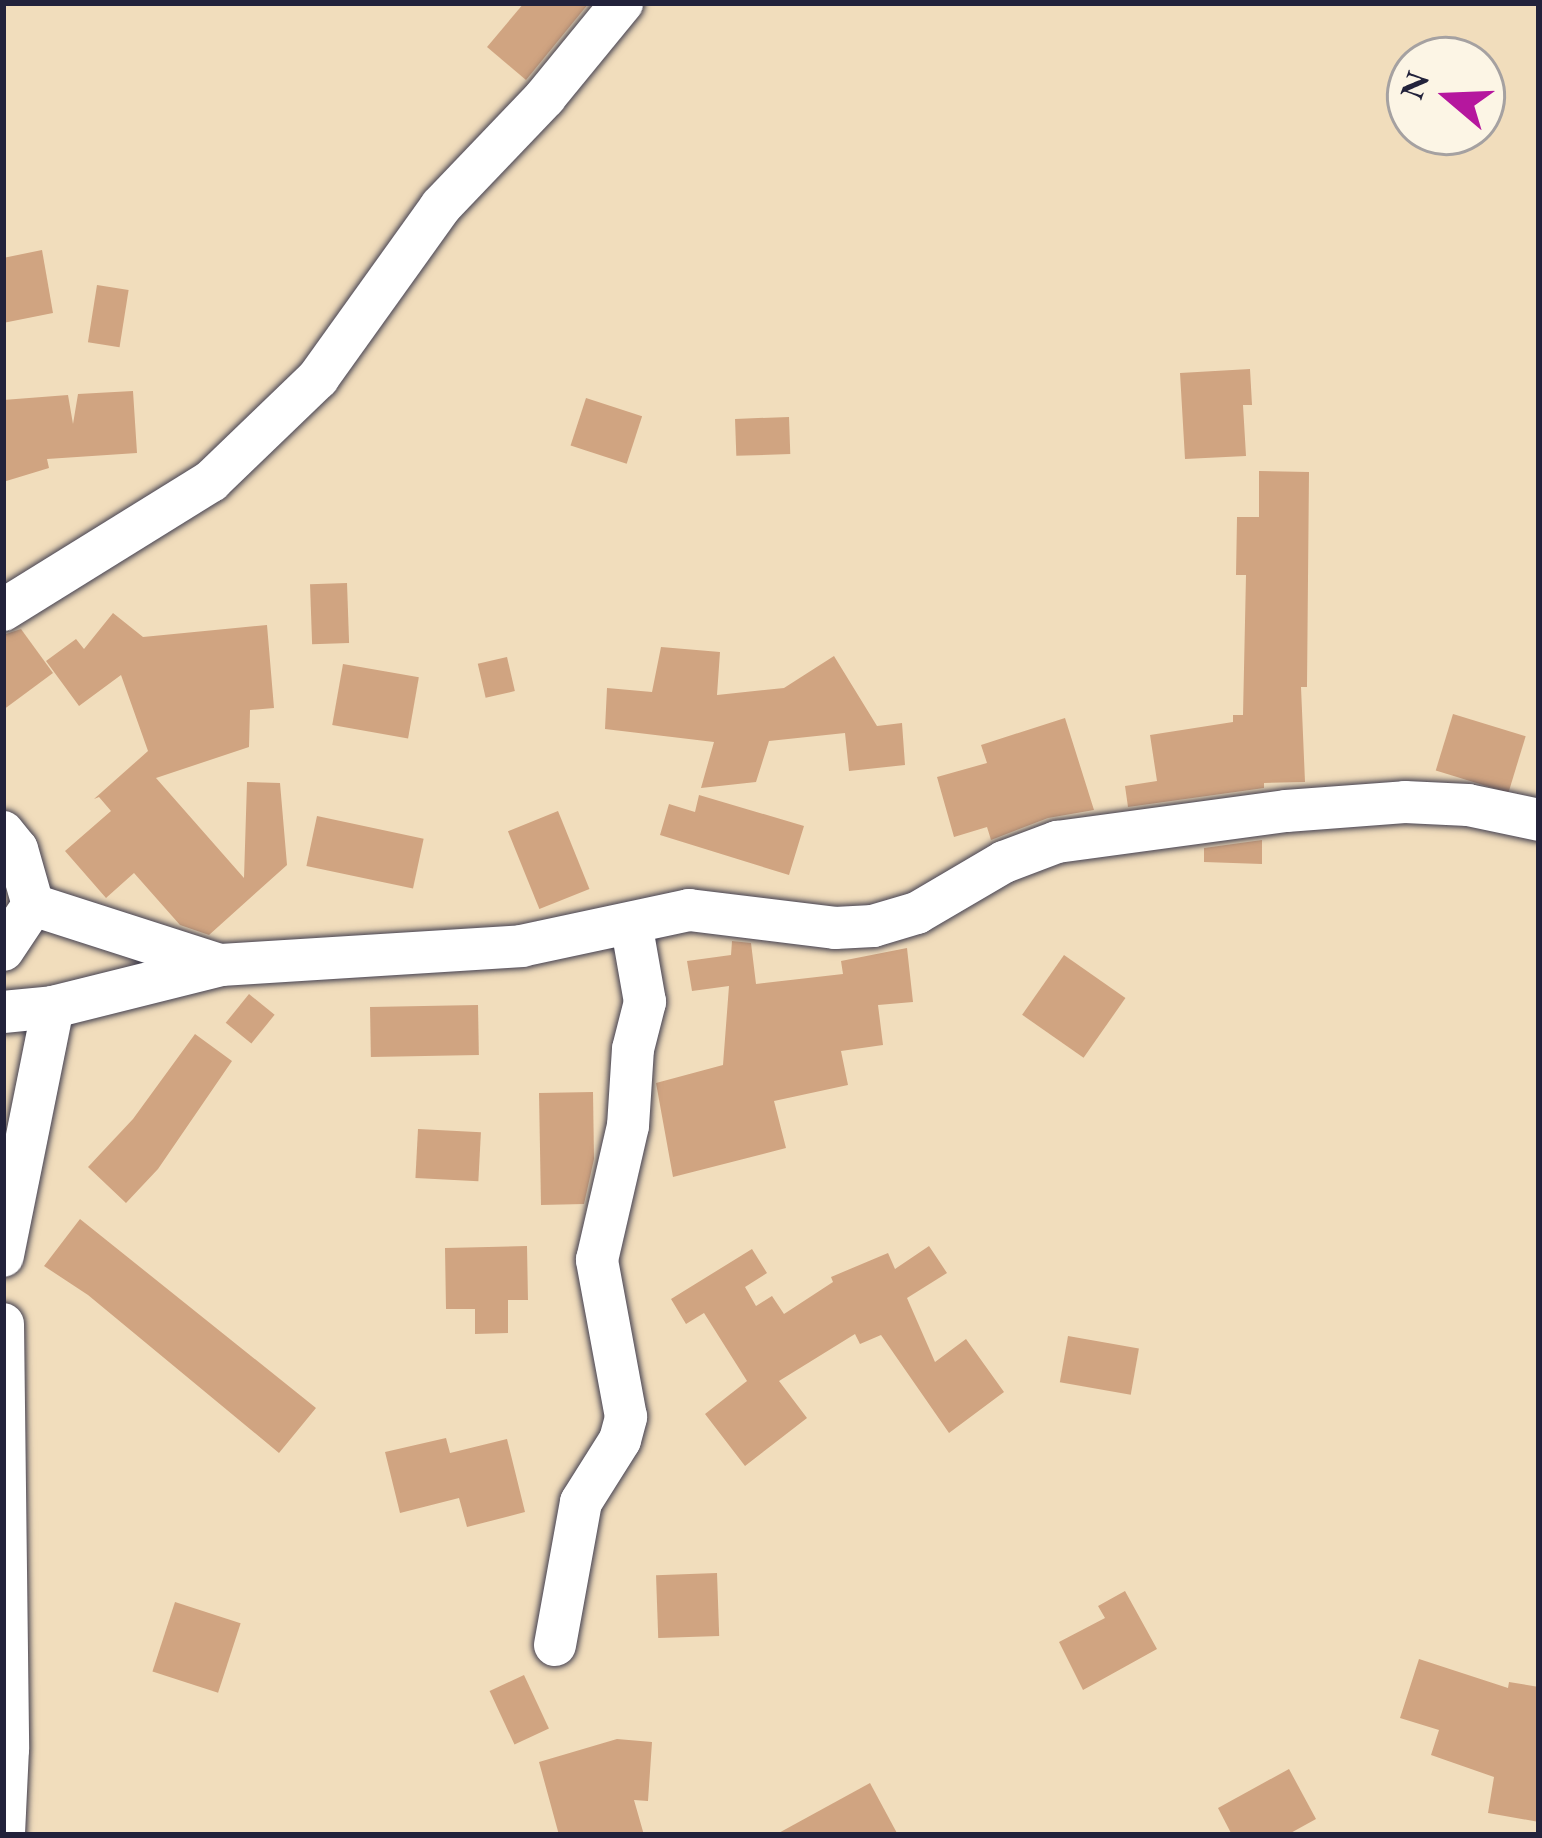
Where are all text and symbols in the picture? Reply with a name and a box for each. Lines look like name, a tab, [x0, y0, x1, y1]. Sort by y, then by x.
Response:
north arrow	[1386, 36, 1506, 156]
text: N	[1390, 65, 1439, 105]

